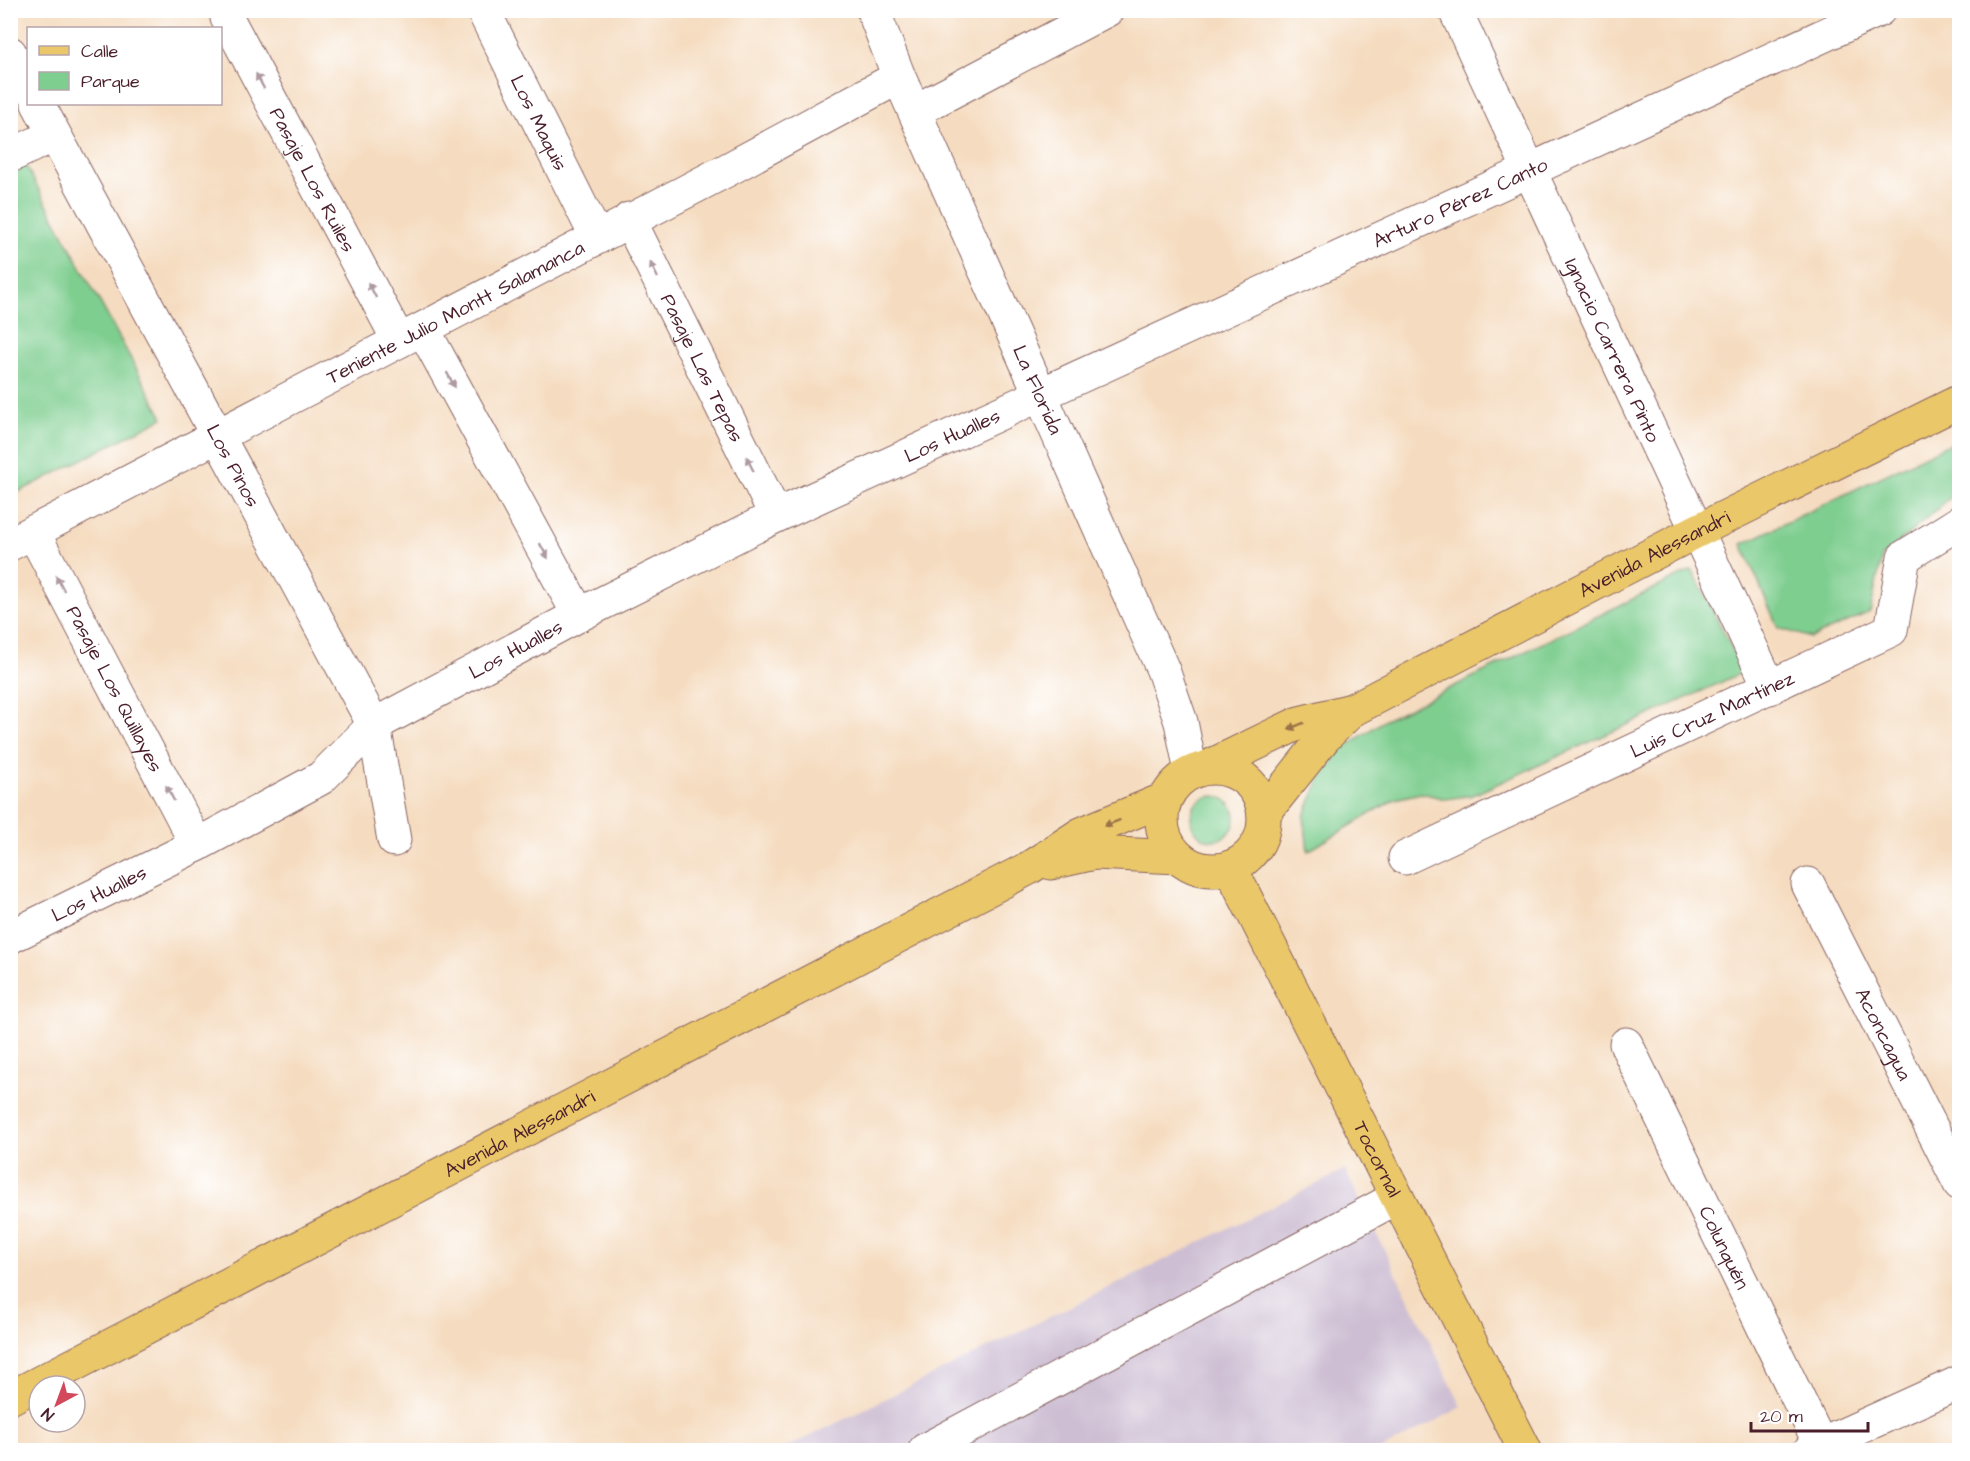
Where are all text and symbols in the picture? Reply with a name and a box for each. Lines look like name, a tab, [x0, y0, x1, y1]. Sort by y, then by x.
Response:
legend	[27, 27, 222, 105]
text: Calle	[81, 39, 119, 64]
text: Parque	[81, 69, 140, 94]
street label: Los Maquis	[503, 71, 574, 176]
one-way arrow	[255, 72, 265, 89]
street label: Pasaje Los Ruiles	[262, 103, 362, 257]
street label: Arturo Pérez Canto	[1368, 151, 1552, 255]
street label: Teniente Julio Montt Salamanca	[322, 234, 589, 392]
street label: Ignacio Carrera Pinto	[1557, 254, 1667, 447]
one-way arrow	[649, 262, 659, 279]
one-way arrow	[367, 281, 377, 298]
street label: Pasaje Las Tepas	[653, 289, 750, 447]
street label: La Florida	[1005, 341, 1069, 439]
one-way arrow	[446, 372, 456, 389]
street label: Los Hualles	[900, 402, 1005, 470]
street label: Los Pinos	[199, 420, 266, 512]
one-way arrow	[746, 455, 755, 472]
street label: Avenida Alessandri	[1574, 504, 1735, 605]
one-way arrow	[539, 543, 549, 560]
one-way arrow	[55, 575, 65, 592]
street label: Pasaje Los Quillayes	[59, 601, 169, 777]
street label: Los Hualles	[464, 613, 568, 687]
street label: Luis Cruz Martínez	[1626, 664, 1799, 765]
one-way arrow	[1287, 722, 1305, 731]
one-way arrow	[165, 784, 175, 801]
one-way arrow	[1103, 818, 1121, 828]
street label: Los Hualles	[47, 859, 152, 929]
street label: Aconcagua	[1848, 983, 1918, 1085]
street label: Avenida Alessandri	[439, 1083, 600, 1185]
street label: Tocornal	[1346, 1116, 1408, 1202]
street label: Colunquén	[1692, 1201, 1756, 1294]
north arrow	[27, 1374, 87, 1434]
scale bar	[1751, 1395, 1868, 1433]
text: N	[37, 1403, 59, 1426]
text: 20 m	[1760, 1404, 1803, 1429]

